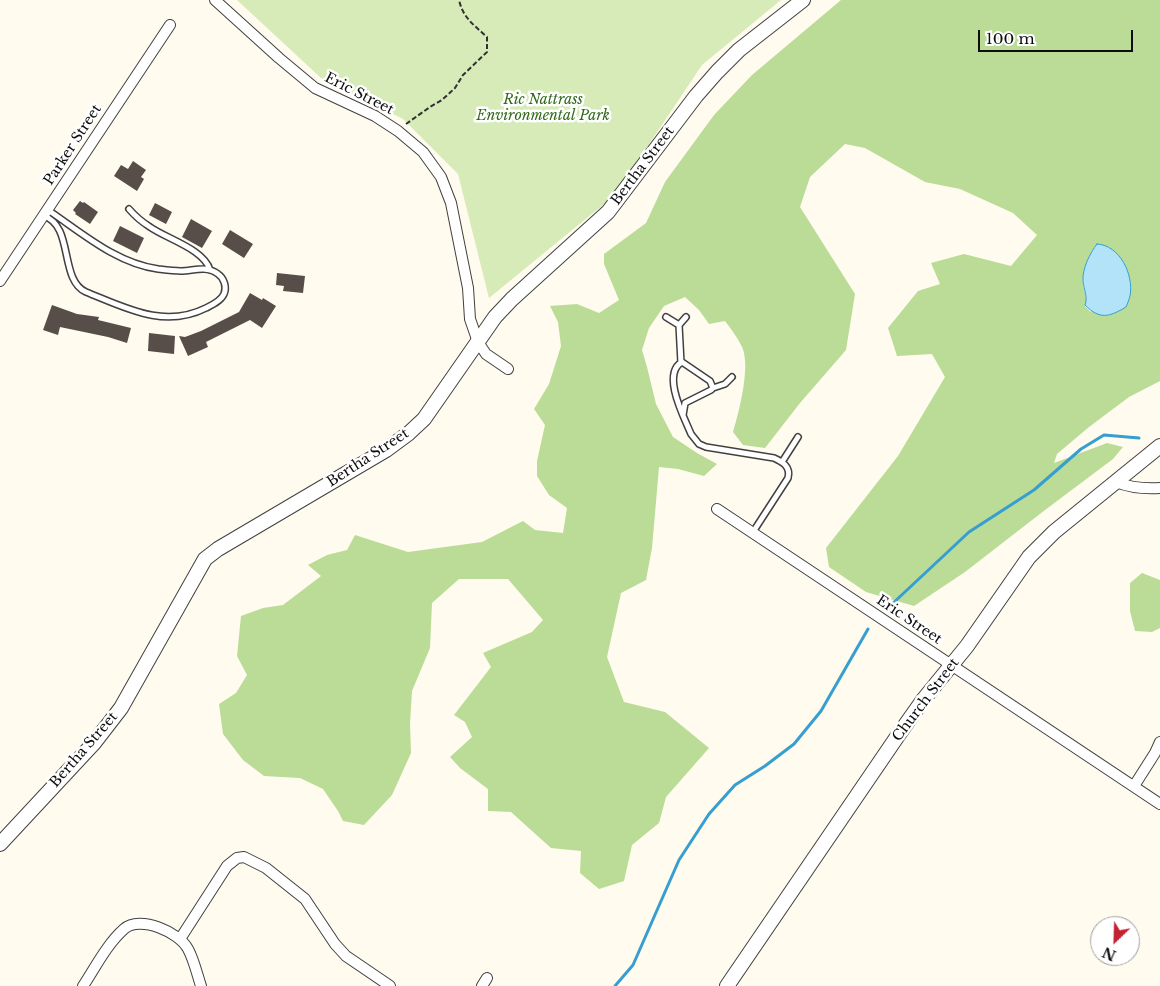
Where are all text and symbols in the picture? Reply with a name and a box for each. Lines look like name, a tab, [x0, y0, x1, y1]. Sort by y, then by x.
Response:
scale bar	[980, 20, 1135, 52]
text: 100 m	[986, 29, 1035, 48]
street label: Eric Street	[322, 69, 396, 119]
park label: Ric Nattrass Environmental Park	[476, 92, 610, 124]
street label: Parker Street	[41, 102, 105, 188]
street label: Bertha Street	[608, 123, 678, 209]
street label: Bertha Street	[324, 425, 412, 491]
street label: Eric Street	[873, 592, 945, 648]
street label: Church Street	[889, 655, 963, 745]
street label: Bertha Street	[47, 709, 121, 791]
north arrow	[1090, 916, 1140, 966]
text: N	[1100, 943, 1119, 965]

